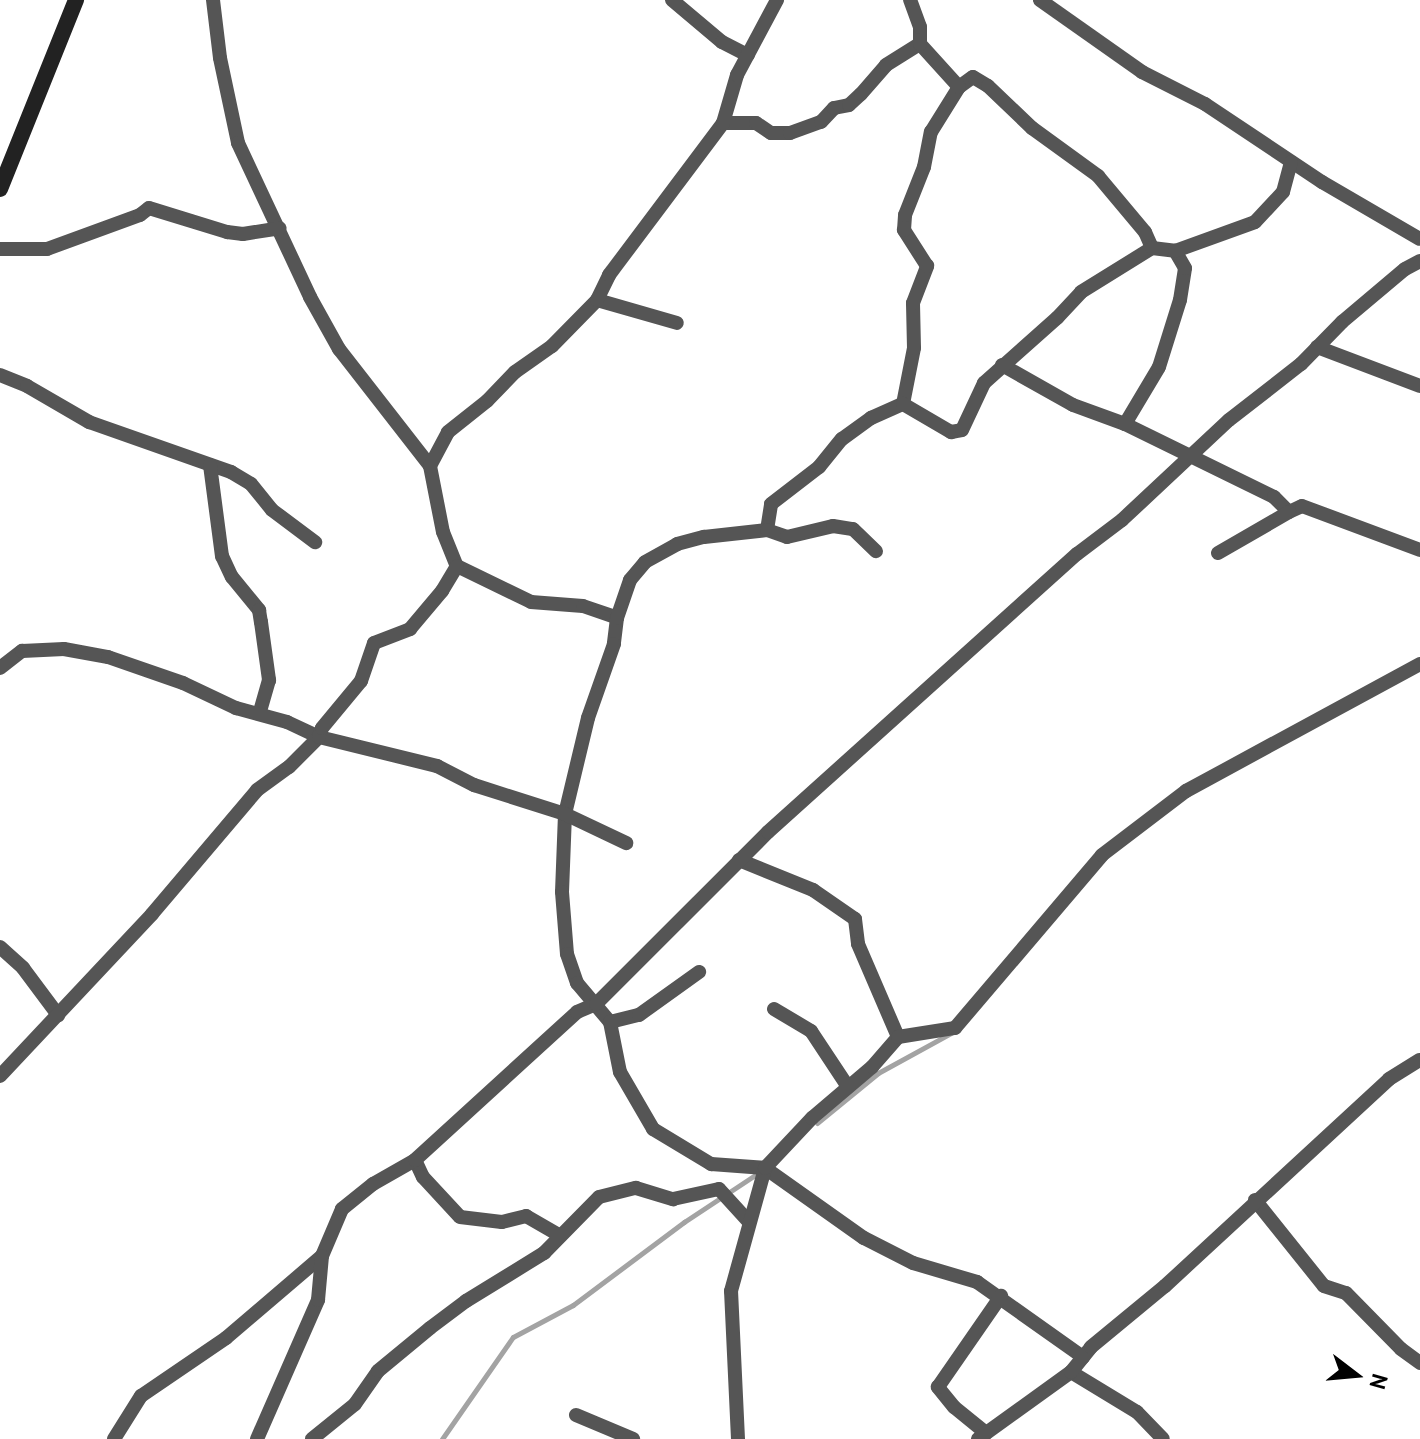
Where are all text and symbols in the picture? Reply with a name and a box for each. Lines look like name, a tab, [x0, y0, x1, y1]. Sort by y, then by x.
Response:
north arrow	[1316, 1335, 1396, 1415]
text: N	[1364, 1371, 1395, 1392]

